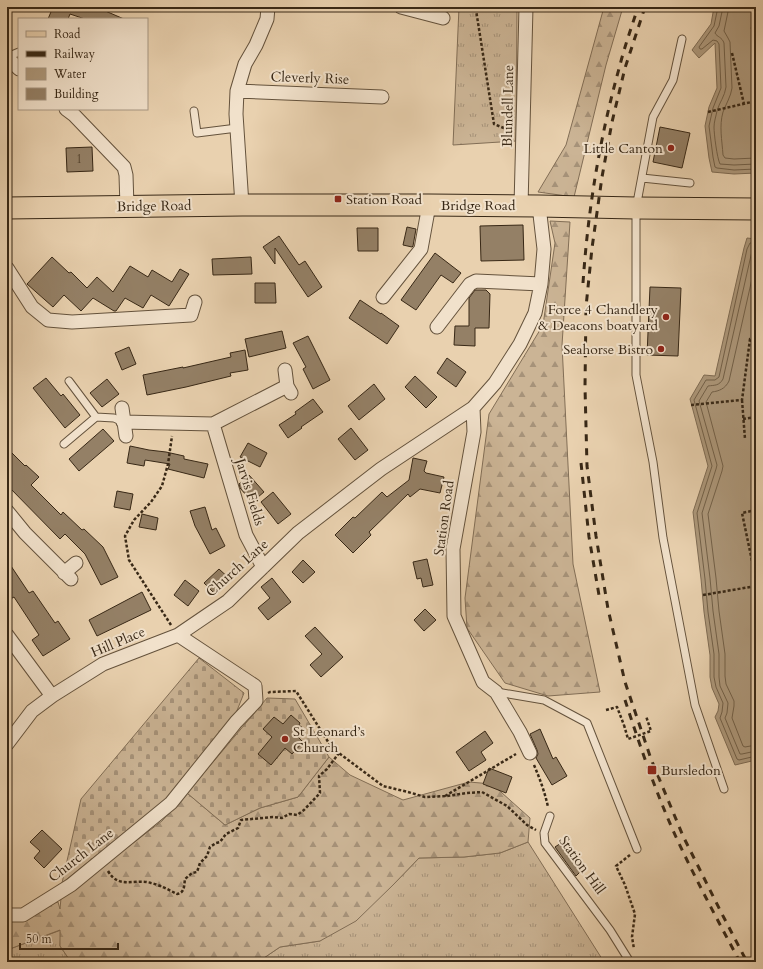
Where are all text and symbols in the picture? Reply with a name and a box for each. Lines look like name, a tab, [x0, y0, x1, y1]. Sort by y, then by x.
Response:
legend	[18, 18, 148, 110]
text: Road	[54, 26, 81, 42]
text: Railway	[54, 46, 96, 62]
street label: Blundell Lane	[498, 65, 518, 147]
text: Water	[53, 66, 87, 82]
street label: Cleverly Rise	[270, 67, 350, 89]
text: Building	[54, 86, 99, 102]
place label: Little Canton	[583, 139, 663, 158]
marker: Little Canton	[666, 143, 676, 153]
house number: 1	[76, 151, 82, 167]
place label: Station Road	[346, 190, 422, 209]
marker: Station Road	[333, 194, 343, 204]
street label: Bridge Road	[116, 196, 192, 216]
street label: Bridge Road	[441, 196, 516, 215]
place label: Force 4 Chandlery & Deacons boatyard	[538, 300, 659, 335]
marker: Force 4 Chandlery & Deacons boatyard	[661, 312, 671, 322]
place label: Seahorse Bistro	[563, 340, 653, 359]
marker: Seahorse Bistro	[656, 344, 666, 354]
street label: Jarvis Fields	[230, 454, 269, 528]
street label: Station Road	[429, 479, 459, 557]
street label: Church Lane	[202, 535, 272, 601]
street label: Hill Place	[88, 622, 148, 662]
place label: St Leonard’s Church	[293, 722, 365, 757]
marker: St Leonard’s Church	[280, 734, 290, 744]
place label: Bursledon	[661, 761, 721, 780]
marker: Bursledon	[646, 764, 658, 776]
street label: Church Lane	[44, 824, 118, 886]
street label: Station Hill	[554, 832, 610, 898]
scale bar	[20, 925, 118, 951]
text: 50 m	[26, 931, 53, 947]

